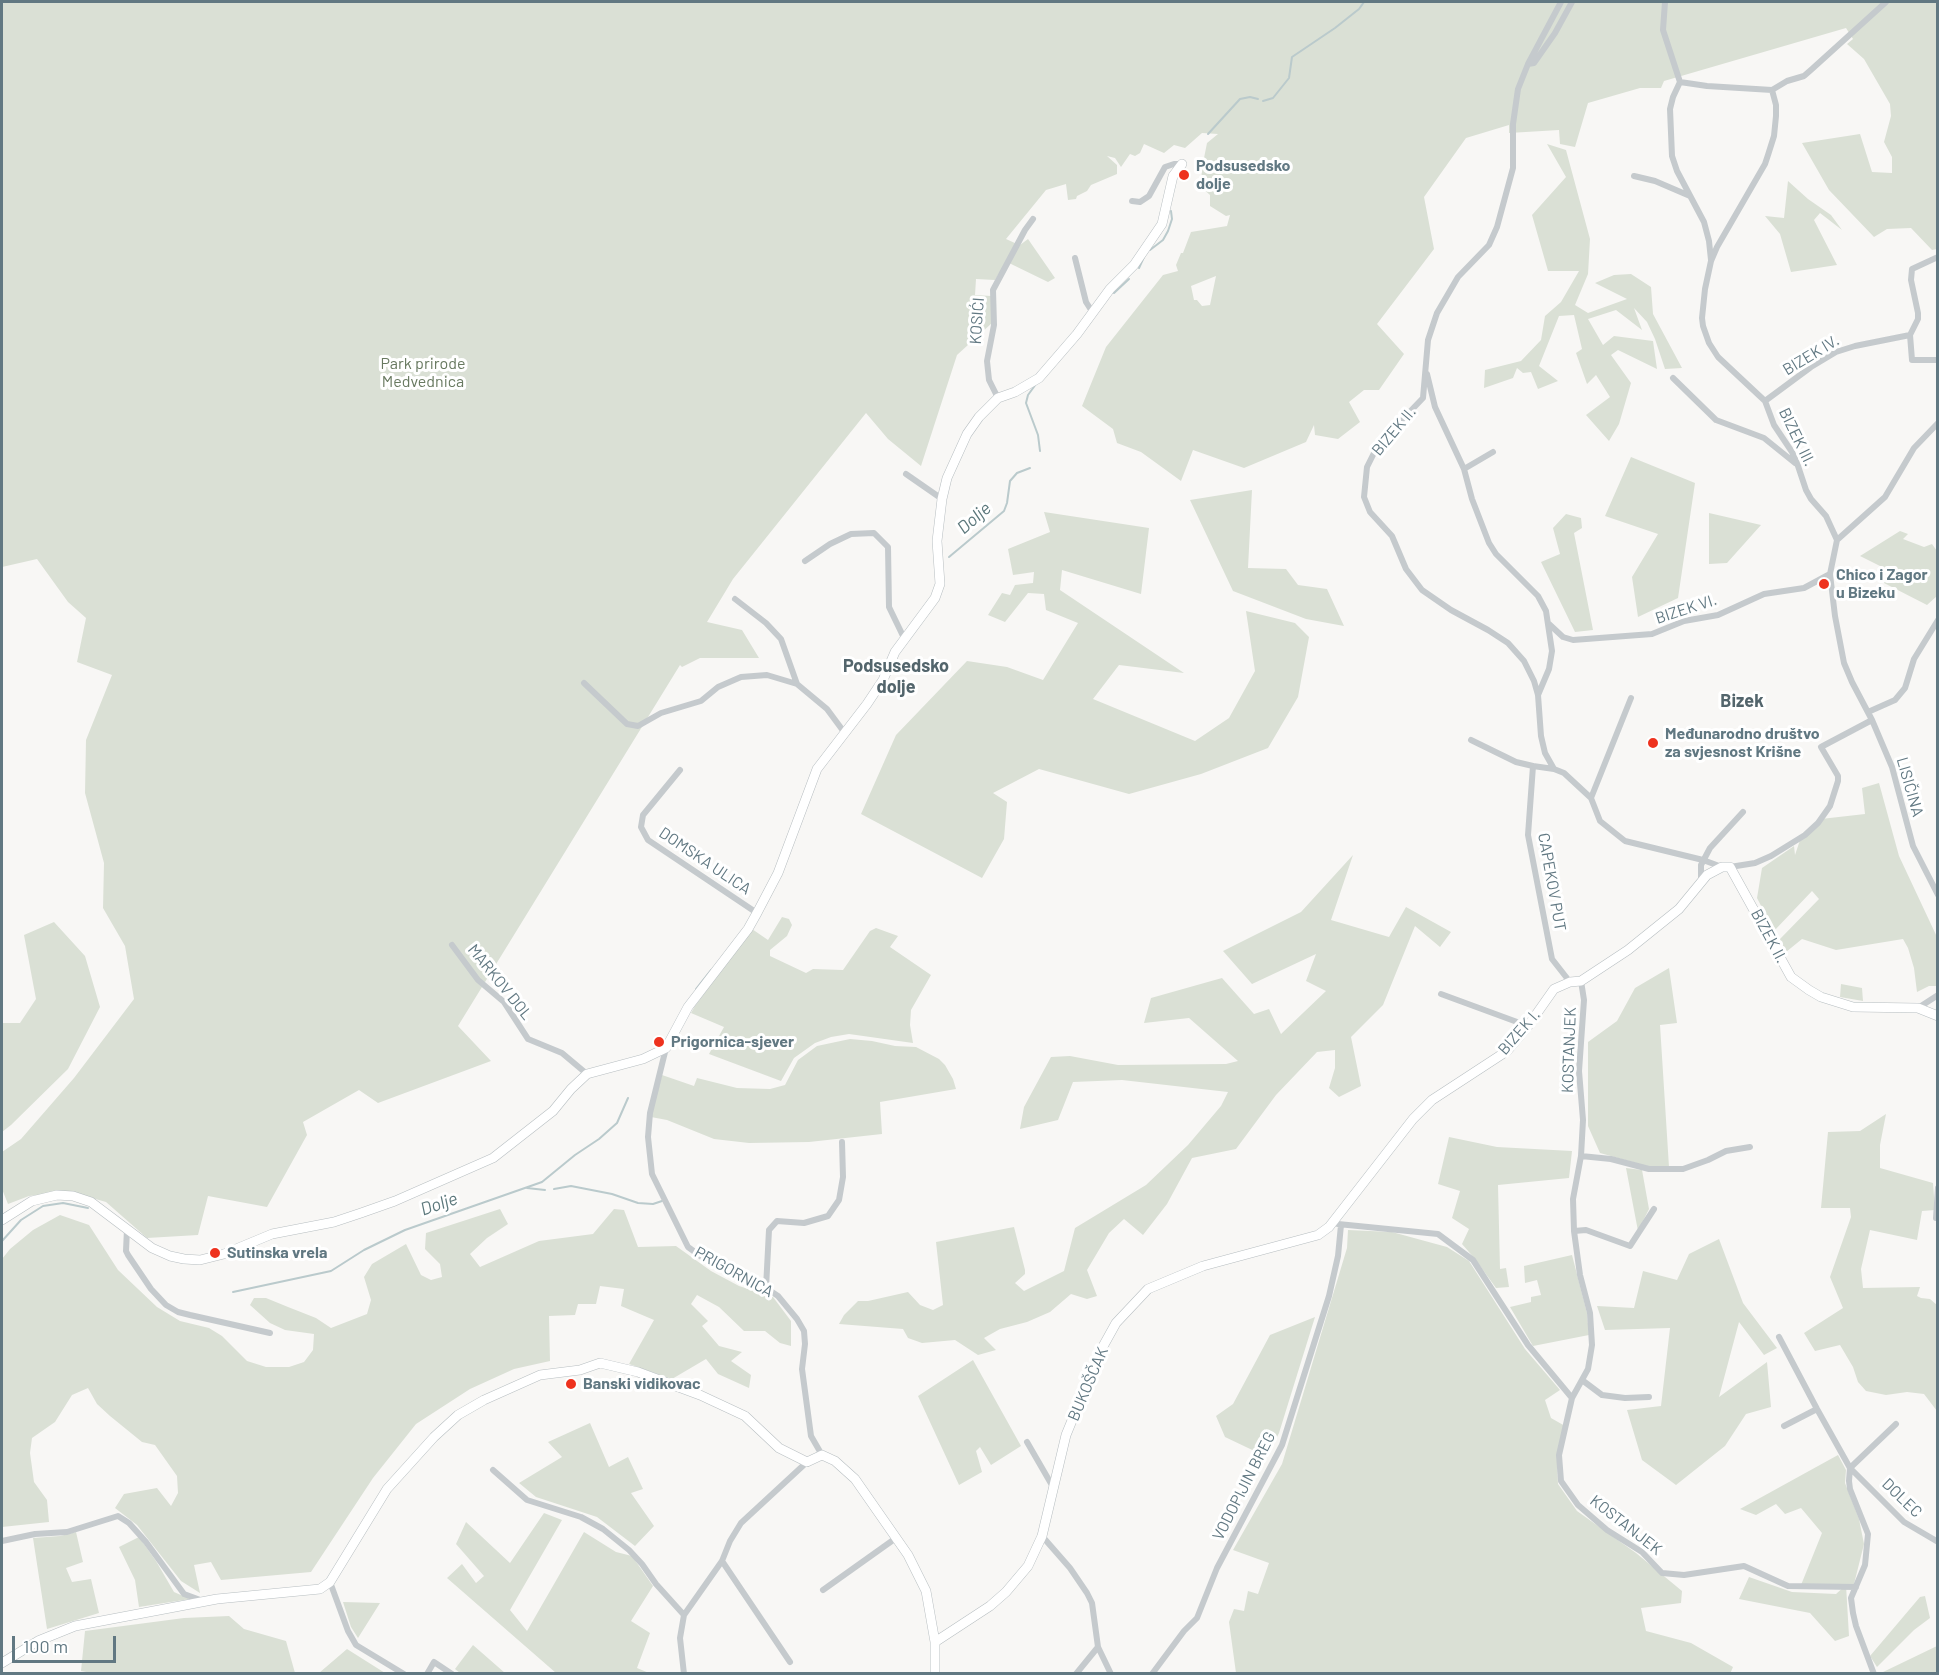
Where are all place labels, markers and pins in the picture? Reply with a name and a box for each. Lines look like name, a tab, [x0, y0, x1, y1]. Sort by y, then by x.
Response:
place label: Podsusedsko dolje	[1196, 156, 1290, 194]
marker: Podsusedsko dolje	[1177, 168, 1191, 182]
place label: Chico i Zagor u Bizeku	[1836, 565, 1928, 603]
marker: Chico i Zagor u Bizeku	[1817, 577, 1831, 591]
place label: Međunarodno društvo za svjesnost Krišne	[1665, 724, 1820, 762]
marker: Međunarodno društvo za svjesnost Krišne	[1646, 736, 1660, 750]
place label: Prigornica-sjever	[671, 1032, 794, 1052]
marker: Prigornica-sjever	[652, 1035, 666, 1049]
place label: Sutinska vrela	[227, 1243, 327, 1263]
marker: Sutinska vrela	[208, 1246, 222, 1260]
place label: Banski vidikovac	[583, 1374, 701, 1394]
marker: Banski vidikovac	[564, 1377, 578, 1391]

